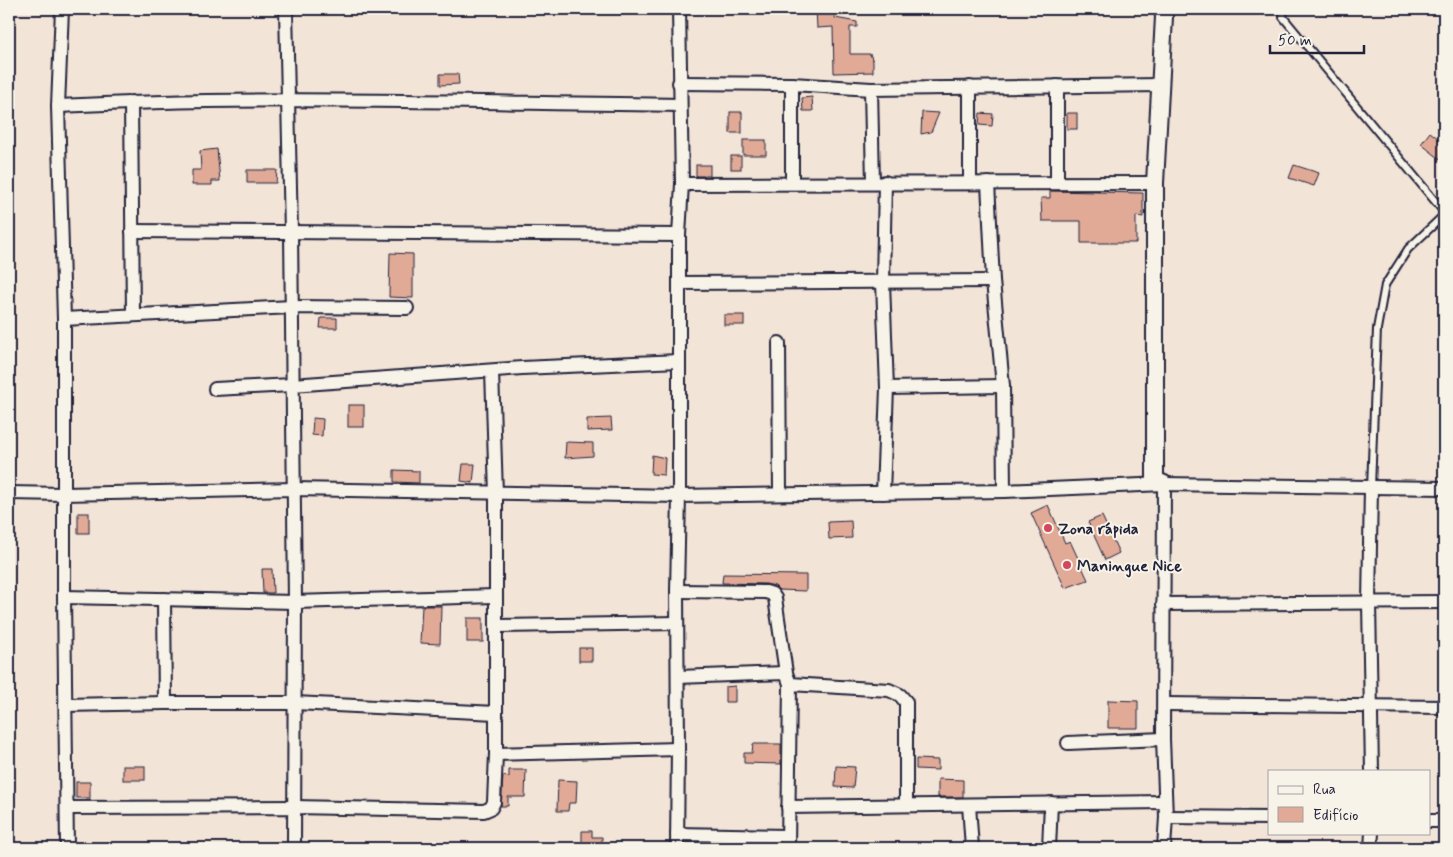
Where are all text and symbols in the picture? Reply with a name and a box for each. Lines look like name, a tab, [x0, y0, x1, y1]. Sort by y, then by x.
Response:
scale bar	[1270, 22, 1364, 54]
text: 50 m	[1278, 31, 1312, 51]
place label: Zona rápida	[1058, 519, 1139, 540]
marker: Zona rápida	[1042, 522, 1054, 534]
place label: Maningue Nice	[1077, 556, 1182, 578]
marker: Maningue Nice	[1061, 559, 1073, 571]
legend	[1268, 770, 1430, 834]
text: Rua	[1313, 780, 1336, 800]
text: Edifício	[1313, 806, 1358, 826]

